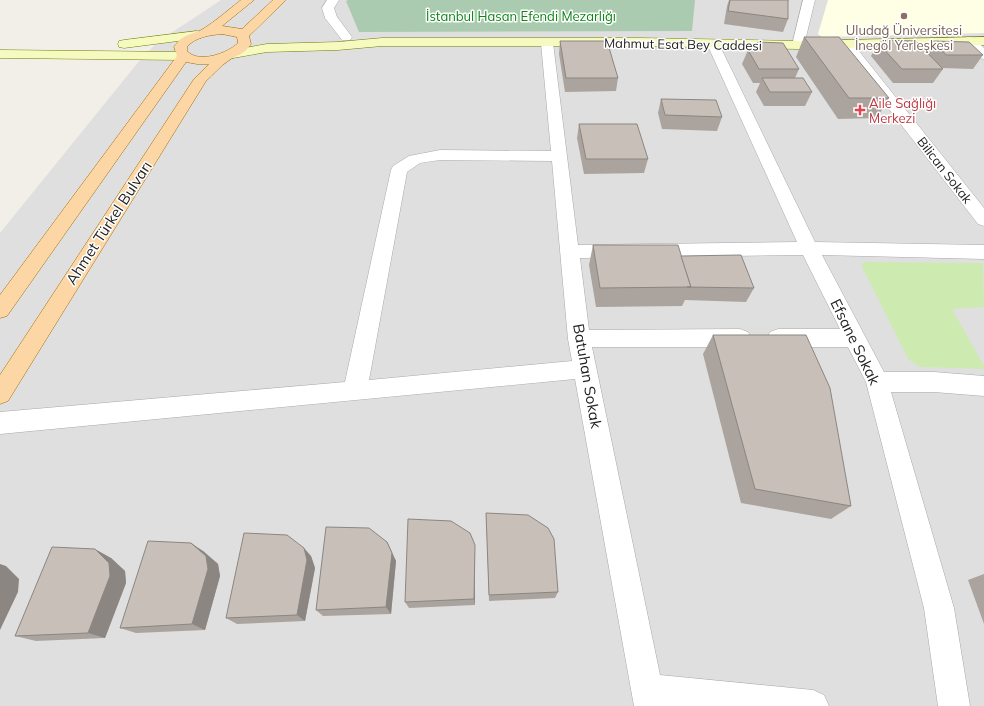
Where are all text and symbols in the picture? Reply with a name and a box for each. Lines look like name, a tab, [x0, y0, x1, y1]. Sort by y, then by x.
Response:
park label: İstanbul Hasan Efendi Mezarlığı	[426, 8, 616, 24]
marker: Uludağ Üniversitesi İnegöl Yerleşkesi	[899, 11, 909, 21]
place label: Uludağ Üniversitesi İnegöl Yerleşkesi	[846, 22, 962, 53]
street label: Mahmut Esat Bey Caddesi	[604, 35, 762, 53]
place label: Aile Sağlığı Merkezi	[869, 95, 936, 126]
marker: Aile Sağlığı Merkezi	[854, 104, 866, 116]
street label: Bilican Sokak	[914, 134, 976, 207]
street label: Ahmet Türkel Bulvarı	[61, 157, 156, 288]
street label: Efsane Sokak	[826, 296, 885, 388]
street label: Batuhan Sokak	[569, 322, 606, 430]

